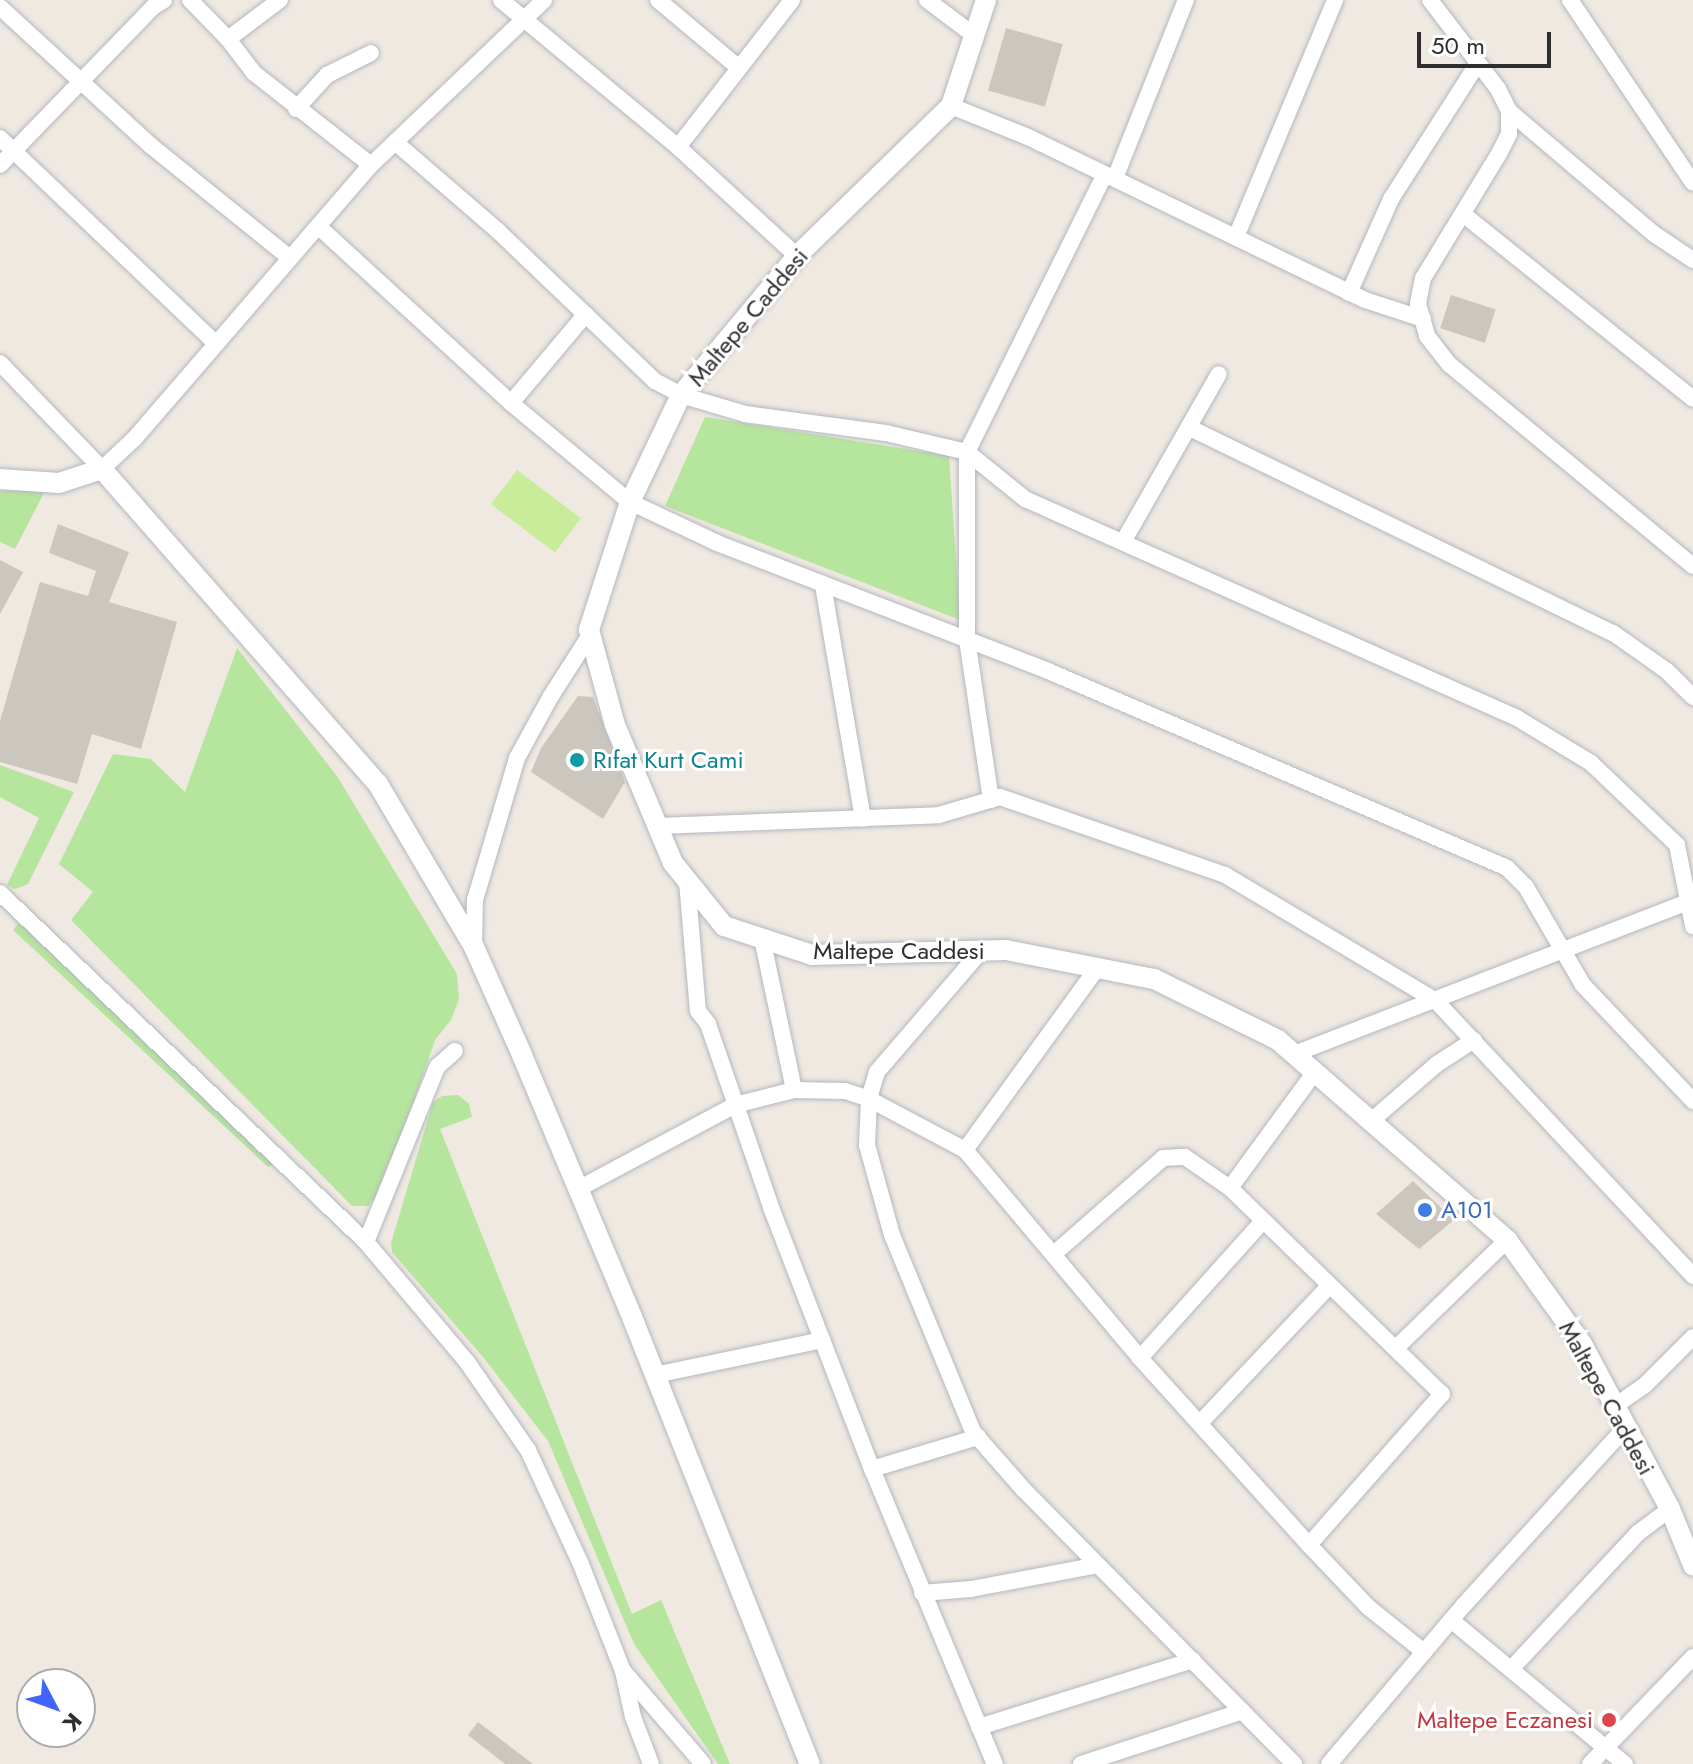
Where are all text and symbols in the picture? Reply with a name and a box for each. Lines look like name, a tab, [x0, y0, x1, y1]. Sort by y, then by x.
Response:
scale bar	[1421, 16, 1555, 66]
text: 50 m	[1431, 28, 1485, 63]
street label: Maltepe Caddesi	[682, 242, 814, 392]
place label: Rıfat Kurt Cami	[593, 746, 744, 774]
marker: Rıfat Kurt Cami	[568, 751, 586, 769]
street label: Maltepe Caddesi	[813, 937, 985, 965]
place label: A101	[1441, 1196, 1493, 1224]
marker: A101	[1416, 1201, 1434, 1219]
street label: Maltepe Caddesi	[1553, 1316, 1661, 1480]
north arrow	[16, 1668, 96, 1748]
text: K	[55, 1706, 90, 1739]
place label: Maltepe Eczanesi	[1417, 1706, 1593, 1734]
marker: Maltepe Eczanesi	[1600, 1711, 1618, 1729]

